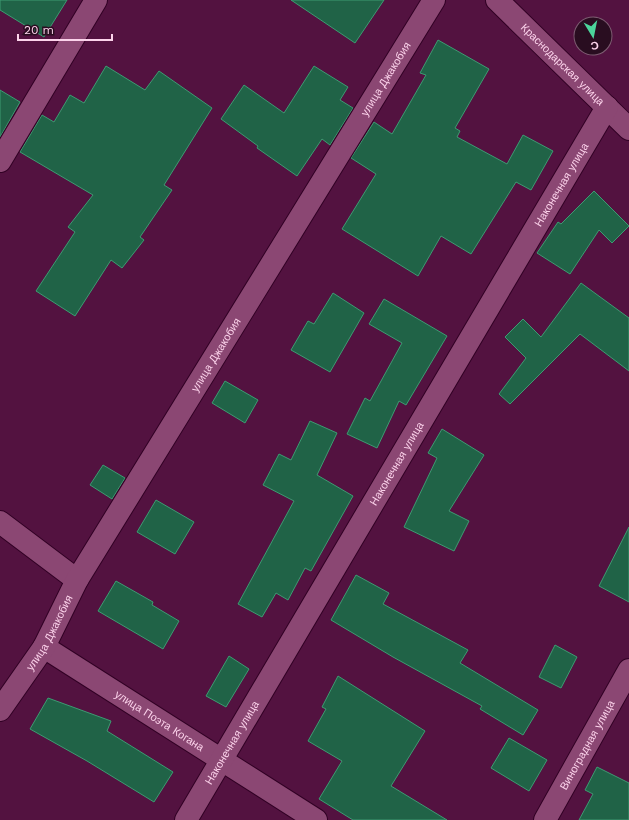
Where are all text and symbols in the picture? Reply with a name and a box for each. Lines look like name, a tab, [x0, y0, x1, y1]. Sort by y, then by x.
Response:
scale bar	[18, 16, 112, 42]
north arrow	[573, 16, 613, 56]
street label: Краснодарская улица	[518, 21, 608, 109]
text: 20 m	[24, 23, 54, 37]
text: С	[590, 38, 600, 52]
street label: улица Джакобия	[358, 39, 413, 118]
street label: Наконечная улица	[531, 140, 591, 229]
street label: улица Джакобия	[188, 315, 243, 394]
street label: Наконечная улица	[367, 419, 427, 508]
street label: улица Джакобия	[23, 593, 75, 673]
street label: улица Поэта Когана	[113, 687, 207, 754]
street label: Виноградная улица	[557, 697, 618, 792]
street label: Наконечная улица	[202, 698, 262, 787]

